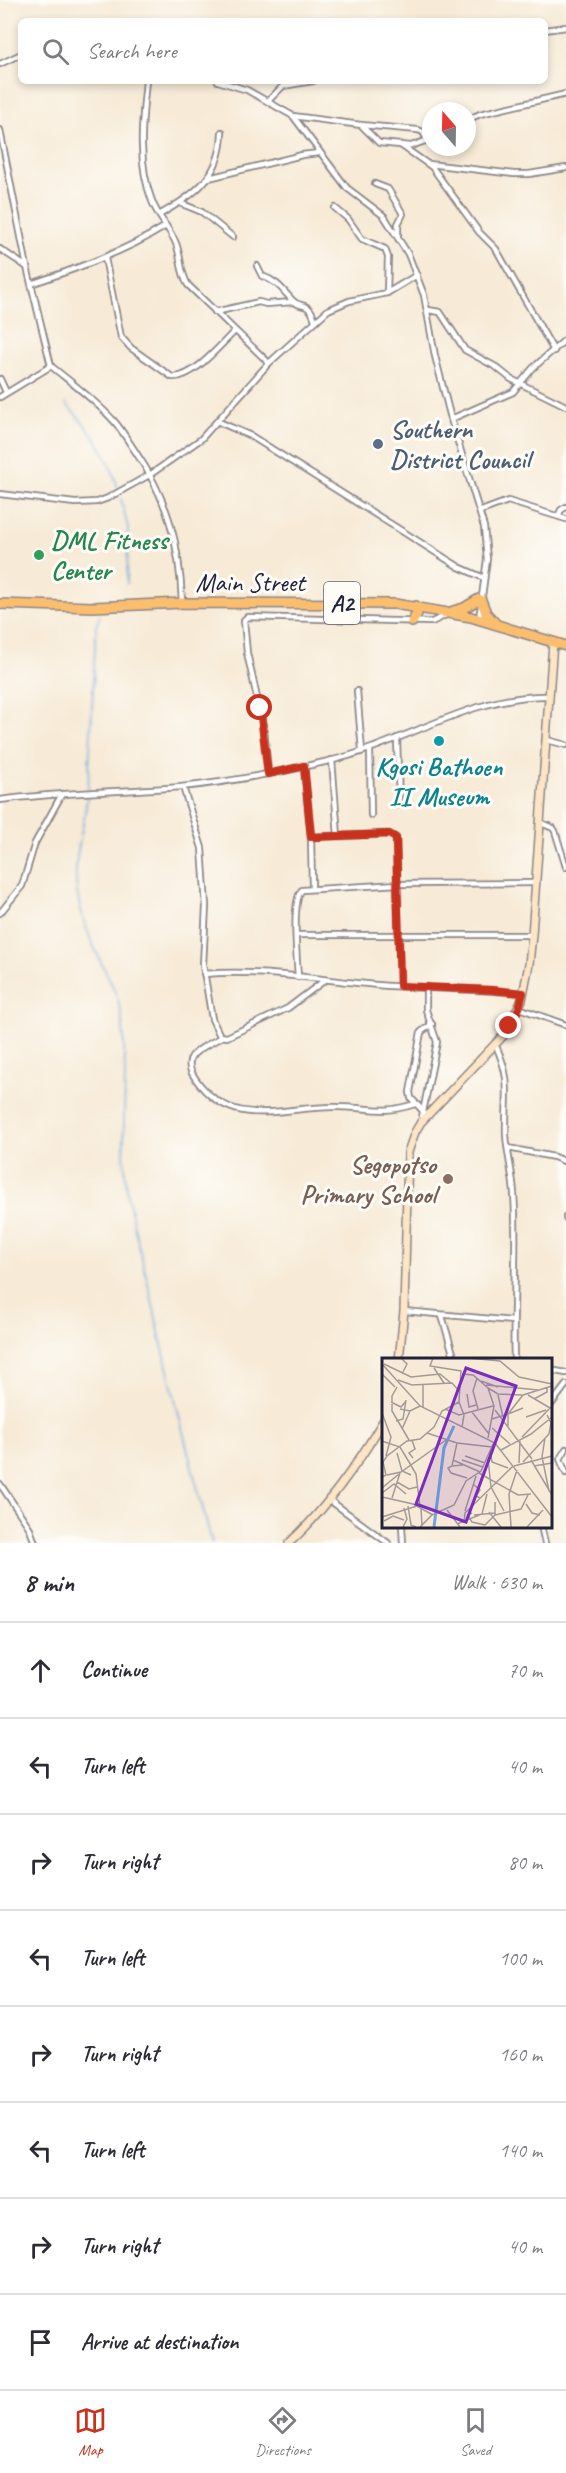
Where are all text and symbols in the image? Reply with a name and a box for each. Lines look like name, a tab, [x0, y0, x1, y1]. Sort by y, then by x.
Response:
search box	[18, 18, 548, 84]
icon: search	[39, 35, 72, 68]
text: Search here	[87, 37, 177, 65]
north arrow	[422, 102, 476, 156]
place label: Southern District Council	[390, 413, 534, 476]
marker: Southern District Council	[371, 437, 385, 451]
place label: DML Fitness Center	[51, 524, 170, 587]
marker: DML Fitness Center	[32, 548, 46, 562]
street label: Main Street	[195, 566, 307, 599]
road number: A2	[324, 582, 360, 624]
route start	[246, 694, 272, 720]
marker: Kgosi Bathoen II Museum	[432, 734, 446, 748]
place label: Kgosi Bathoen II Museum	[376, 750, 504, 813]
route end	[495, 1012, 521, 1038]
place label: Segopotso Primary School	[300, 1148, 441, 1211]
marker: Segopotso Primary School	[441, 1172, 455, 1186]
inset map	[382, 1358, 551, 1528]
text: 8 min	[24, 1566, 74, 1599]
text: Walk · 630 m	[452, 1570, 542, 1595]
icon: ahead	[24, 1654, 57, 1687]
text: Continue	[81, 1656, 147, 1684]
text: 70 m	[508, 1658, 542, 1683]
icon: left	[24, 1750, 57, 1783]
text: Turn left	[81, 1752, 145, 1780]
text: 40 m	[508, 1754, 542, 1779]
icon: right	[24, 1846, 57, 1879]
text: Turn right	[81, 1848, 158, 1876]
text: 80 m	[508, 1850, 542, 1875]
icon: left	[24, 1942, 57, 1975]
text: Turn left	[81, 1944, 145, 1972]
text: 100 m	[499, 1946, 542, 1971]
icon: right	[24, 2038, 57, 2071]
text: Turn right	[81, 2040, 158, 2068]
text: 160 m	[499, 2042, 542, 2067]
icon: left	[24, 2134, 57, 2167]
text: Turn left	[81, 2136, 145, 2164]
text: 140 m	[499, 2138, 542, 2163]
icon: right	[24, 2230, 57, 2263]
text: Turn right	[81, 2232, 158, 2260]
text: 40 m	[508, 2234, 542, 2259]
icon: arrive	[24, 2326, 57, 2359]
text: Arrive at destination	[81, 2328, 238, 2356]
tab: Map	[74, 2404, 107, 2460]
tab: Directions	[255, 2404, 311, 2460]
tab: Saved	[459, 2404, 492, 2460]

